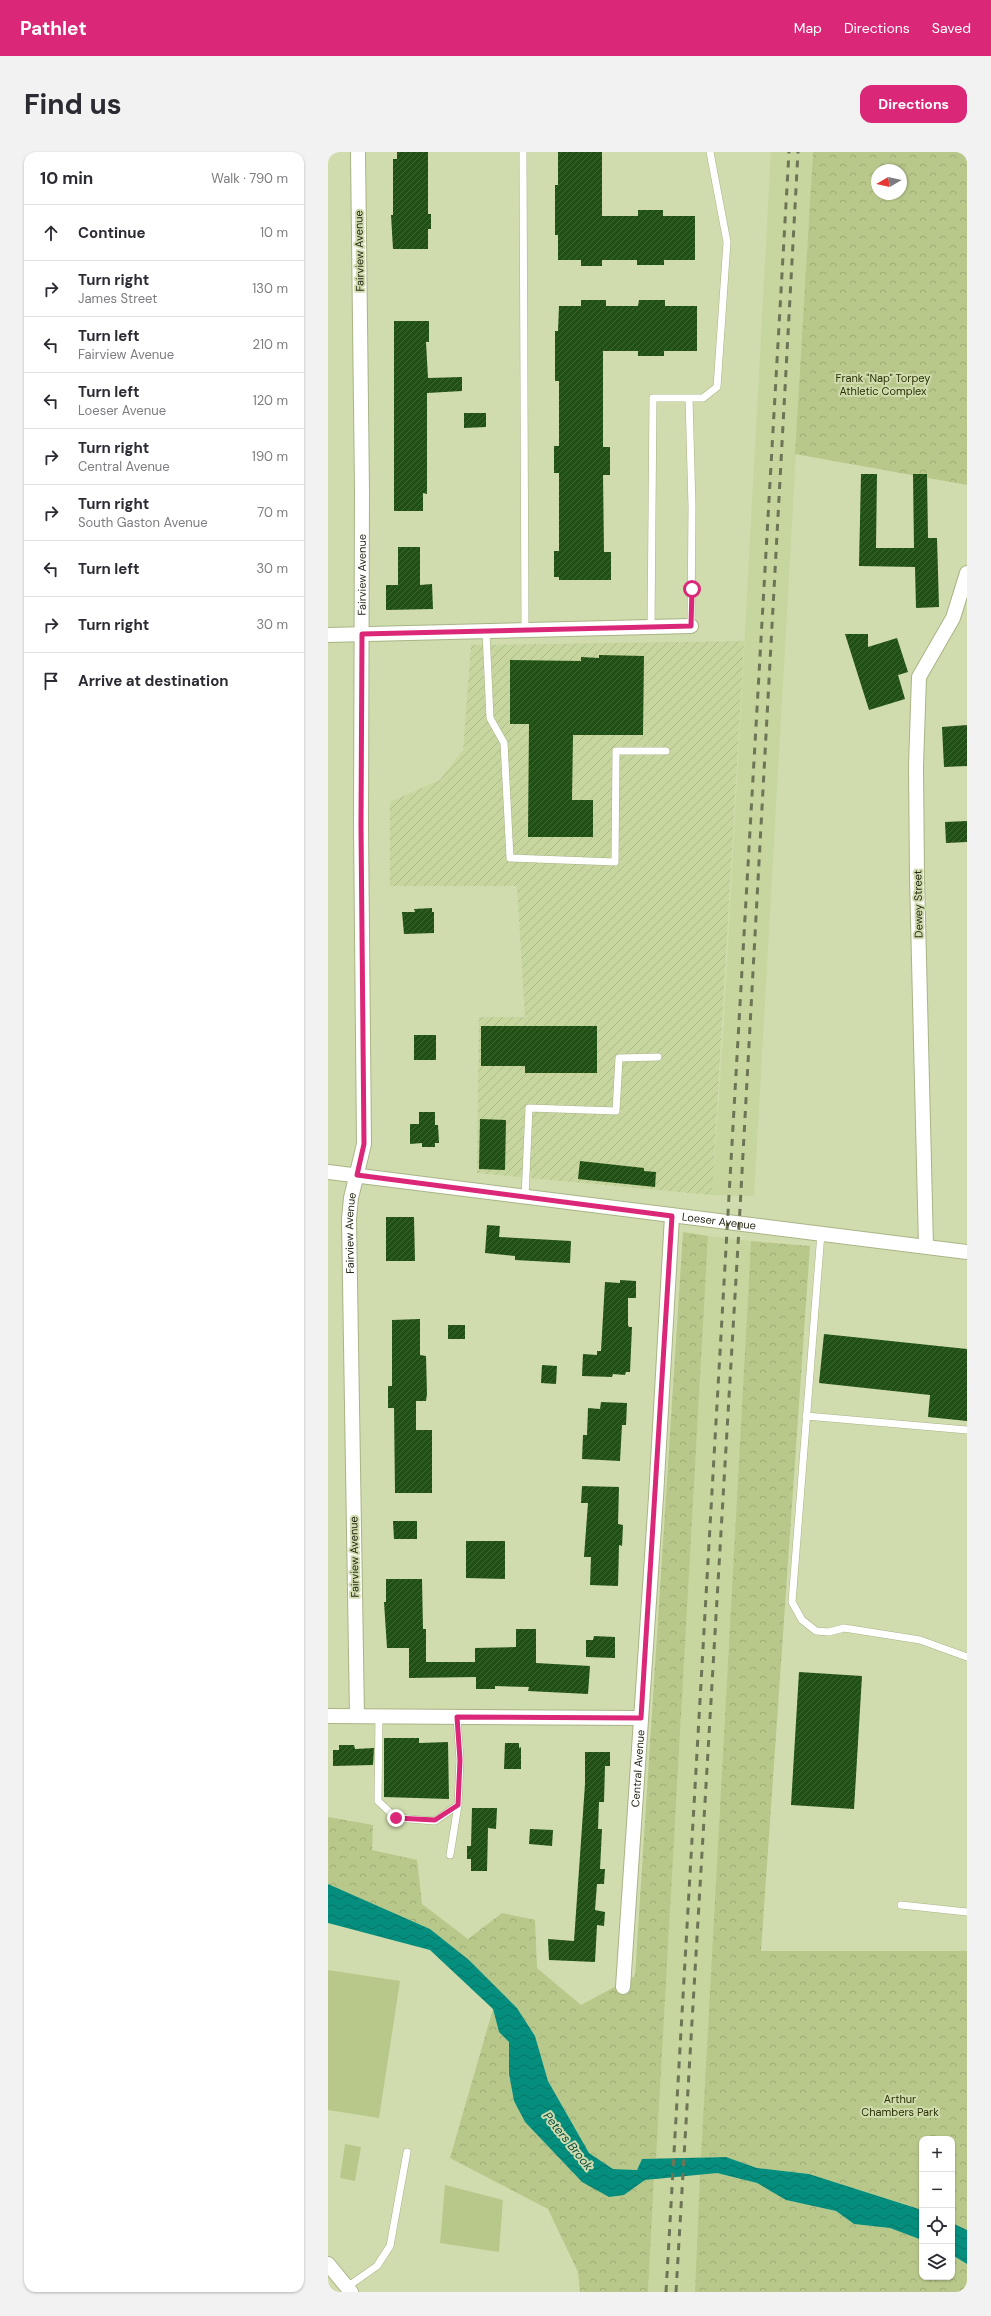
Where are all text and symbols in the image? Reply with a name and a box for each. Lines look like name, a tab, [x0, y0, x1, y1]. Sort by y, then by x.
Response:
text: Pathlet	[20, 16, 87, 41]
text: Map	[794, 19, 822, 37]
text: Directions	[844, 19, 910, 37]
text: Saved	[932, 19, 971, 37]
button: Directions	[860, 85, 967, 123]
text: Find us	[24, 86, 122, 123]
north arrow	[871, 164, 907, 200]
text: 10 min	[40, 167, 93, 189]
text: Walk · 790 m	[211, 170, 288, 187]
street label: Fairview Avenue	[351, 210, 367, 292]
icon: ahead	[40, 222, 62, 244]
text: Continue	[78, 223, 146, 243]
text: 10 m	[260, 224, 288, 241]
text: Turn right	[78, 270, 149, 290]
icon: right	[40, 278, 62, 300]
text: 130 m	[252, 280, 288, 297]
text: James Street	[78, 290, 157, 307]
text: Turn left	[78, 326, 139, 346]
icon: left	[40, 334, 62, 356]
text: 210 m	[253, 336, 288, 353]
text: Fairview Avenue	[78, 346, 174, 363]
park label: Frank "Nap" Torpey Athletic Complex	[836, 371, 930, 398]
text: Turn left	[78, 382, 139, 402]
icon: left	[40, 390, 62, 412]
text: 120 m	[253, 392, 288, 409]
text: Loeser Avenue	[78, 402, 166, 419]
text: Turn right	[78, 438, 149, 458]
icon: right	[40, 446, 62, 468]
text: 190 m	[252, 448, 288, 465]
text: Central Avenue	[78, 458, 170, 475]
text: Turn right	[78, 494, 149, 514]
icon: right	[40, 502, 62, 524]
text: 70 m	[257, 504, 288, 521]
text: South Gaston Avenue	[78, 514, 208, 531]
street label: Fairview Avenue	[355, 534, 369, 615]
icon: left	[40, 558, 62, 580]
text: Turn left	[78, 559, 139, 579]
text: 30 m	[256, 560, 288, 577]
route start	[683, 580, 701, 598]
icon: right	[40, 614, 62, 636]
text: Turn right	[78, 615, 149, 635]
text: 30 m	[256, 616, 288, 633]
icon: arrive	[40, 670, 62, 692]
text: Arrive at destination	[78, 671, 229, 691]
street label: Dewey Street	[910, 870, 926, 938]
street label: Fairview Avenue	[342, 1191, 359, 1274]
street label: Loeser Avenue	[681, 1209, 757, 1233]
street label: Fairview Avenue	[346, 1516, 362, 1598]
street label: Central Avenue	[628, 1729, 647, 1808]
route end	[387, 1809, 405, 1827]
park label: Arthur Chambers Park	[861, 2092, 939, 2119]
water label: Peters Brook	[540, 2108, 597, 2174]
map controls	[919, 2136, 955, 2280]
button: +	[919, 2136, 955, 2172]
button: −	[919, 2172, 955, 2208]
button: locate	[919, 2208, 955, 2244]
button: layers	[919, 2244, 955, 2280]

